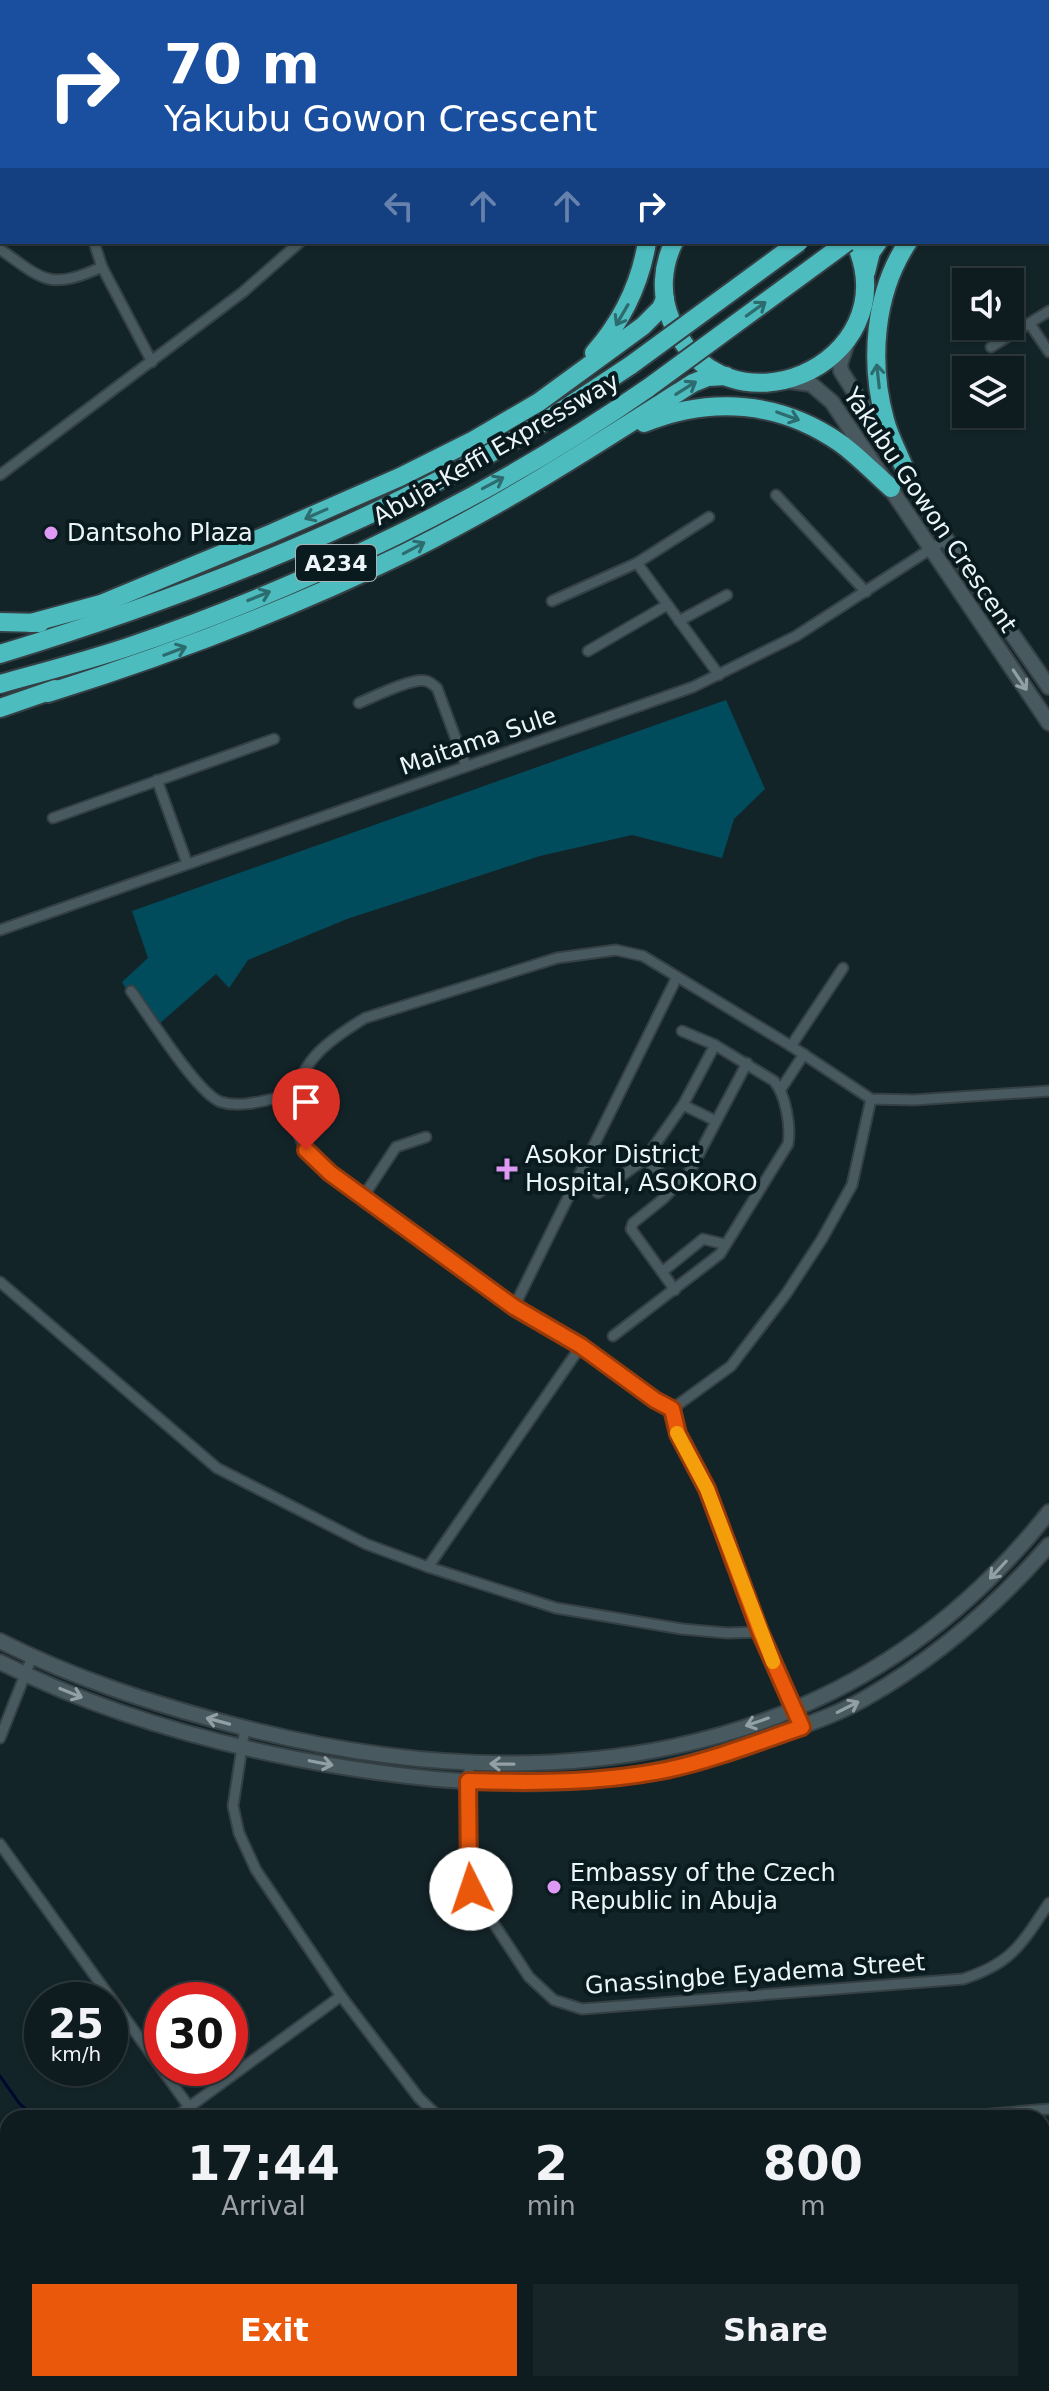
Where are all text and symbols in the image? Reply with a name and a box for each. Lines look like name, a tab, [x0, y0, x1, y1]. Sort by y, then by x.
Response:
text: 70 m	[164, 31, 320, 96]
icon: right	[32, 32, 136, 136]
text: Yakubu Gowon Crescent	[164, 98, 597, 139]
icon: left	[377, 184, 421, 228]
icon: ahead	[461, 184, 505, 228]
icon: ahead	[545, 184, 589, 228]
icon: right	[629, 184, 673, 228]
map controls	[952, 268, 1024, 428]
button: sound	[952, 268, 1024, 340]
one-way arrow	[745, 300, 767, 317]
one-way arrow	[614, 303, 630, 326]
button: layers	[952, 356, 1024, 428]
one-way arrow	[870, 363, 885, 390]
street label: Abuja-Keffi Expressway	[368, 367, 624, 531]
one-way arrow	[674, 380, 697, 396]
street label: Yakubu Gowon Crescent	[837, 382, 1022, 638]
one-way arrow	[775, 409, 800, 424]
one-way arrow	[481, 475, 504, 491]
one-way arrow	[304, 507, 328, 522]
place label: Dantsoho Plaza	[67, 519, 253, 547]
marker: Dantsoho Plaza	[42, 524, 60, 542]
one-way arrow	[401, 540, 425, 556]
road number: A234	[296, 545, 376, 581]
one-way arrow	[246, 588, 271, 603]
one-way arrow	[162, 643, 187, 657]
one-way arrow	[1012, 668, 1028, 690]
street label: Maitama Sule	[396, 701, 560, 781]
pin	[272, 1068, 340, 1150]
icon: arrive	[284, 1080, 328, 1124]
place label: Asokor District Hospital, ASOKORO	[525, 1141, 758, 1197]
marker: Asokor District Hospital, ASOKORO	[496, 1158, 518, 1180]
one-way arrow	[988, 1560, 1007, 1580]
one-way arrow	[58, 1687, 83, 1702]
one-way arrow	[836, 1698, 860, 1714]
one-way arrow	[205, 1713, 231, 1728]
one-way arrow	[745, 1716, 769, 1730]
one-way arrow	[489, 1756, 516, 1771]
one-way arrow	[308, 1757, 334, 1772]
position arrow	[429, 1847, 513, 1931]
place label: Embassy of the Czech Republic in Abuja	[570, 1859, 836, 1915]
marker: Embassy of the Czech Republic in Abuja	[545, 1878, 563, 1896]
street label: Gnassingbe Eyadema Street	[584, 1948, 926, 2000]
speed limit sign: 30	[144, 1982, 248, 2086]
text: 25	[48, 2001, 104, 2047]
text: km/h	[51, 2042, 101, 2066]
text: 17:44	[187, 2135, 340, 2191]
text: 2	[535, 2135, 568, 2191]
text: 800	[763, 2135, 863, 2191]
text: Arrival	[221, 2191, 306, 2221]
text: min	[527, 2191, 576, 2221]
text: m	[800, 2191, 826, 2221]
button: Exit	[32, 2284, 517, 2376]
button: Share	[533, 2284, 1018, 2376]

